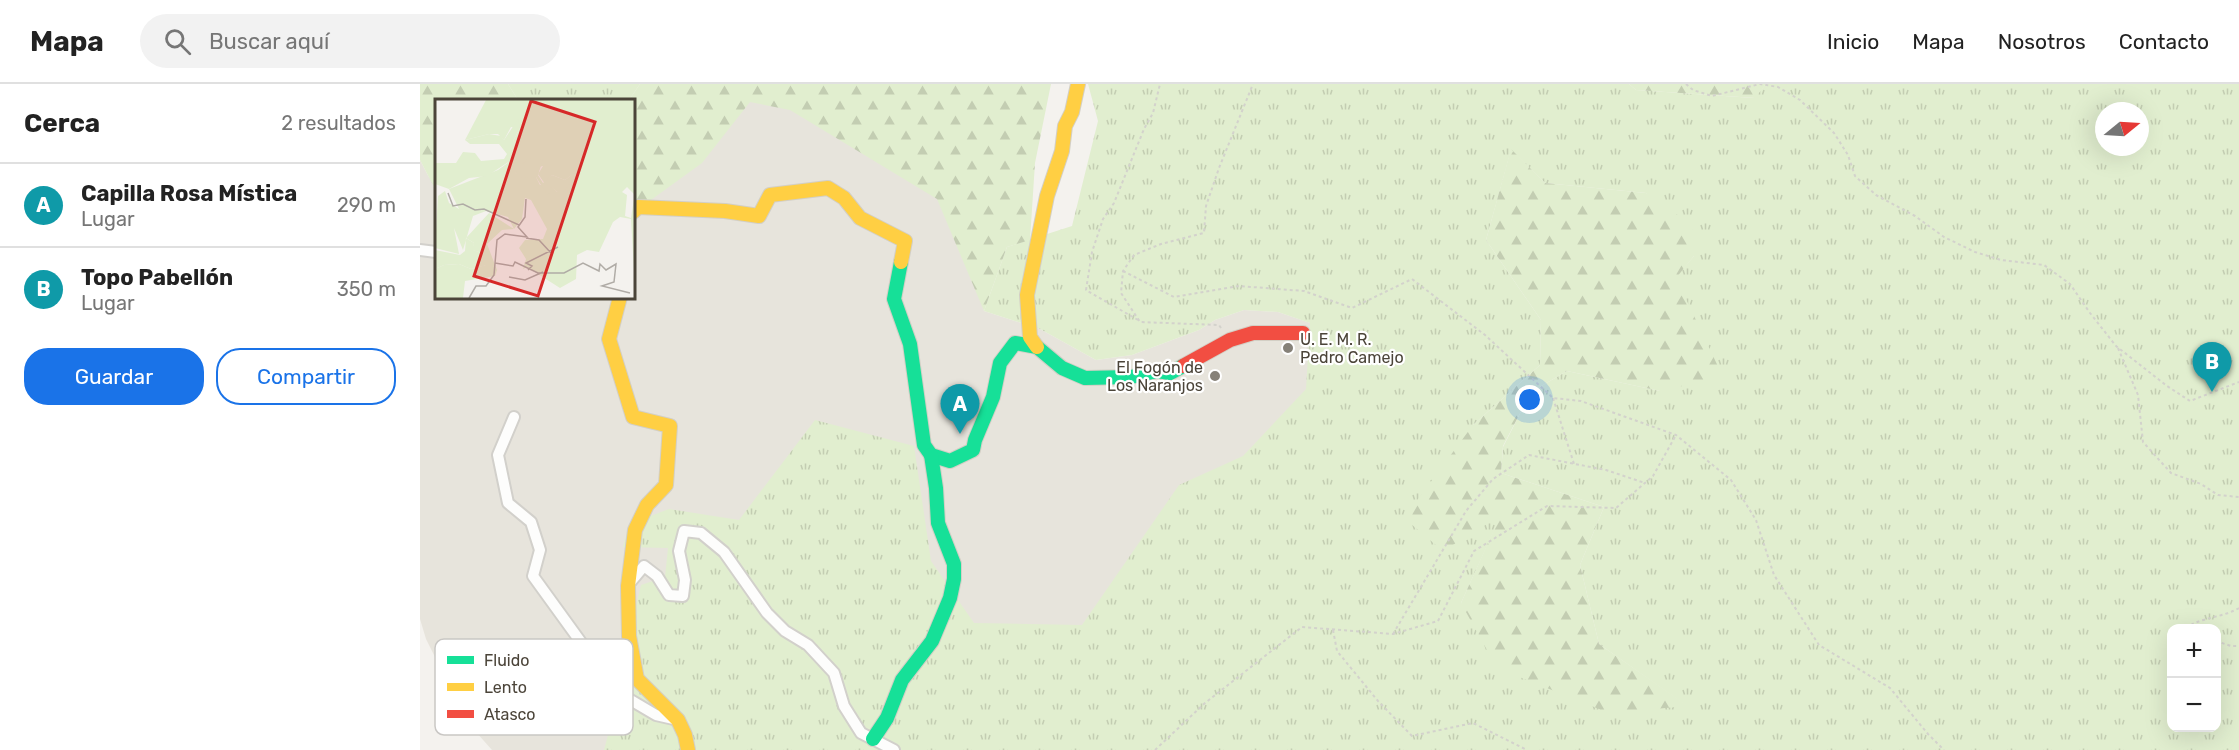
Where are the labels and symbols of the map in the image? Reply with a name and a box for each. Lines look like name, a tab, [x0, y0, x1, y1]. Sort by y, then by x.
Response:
inset map	[435, 99, 634, 298]
north arrow	[2095, 102, 2149, 156]
place label: U. E. M. R. Pedro Camejo	[1300, 330, 1404, 367]
marker: U. E. M. R. Pedro Camejo	[1281, 341, 1295, 355]
pin: B	[2192, 342, 2232, 392]
place label: El Fogón de Los Naranjos	[1107, 358, 1203, 395]
marker: El Fogón de Los Naranjos	[1208, 369, 1222, 383]
pin: A	[940, 384, 980, 434]
your location	[1515, 385, 1544, 414]
legend	[435, 639, 633, 735]
text: Fluido	[484, 651, 529, 670]
text: Lento	[484, 678, 527, 697]
text: Atasco	[484, 705, 536, 724]

